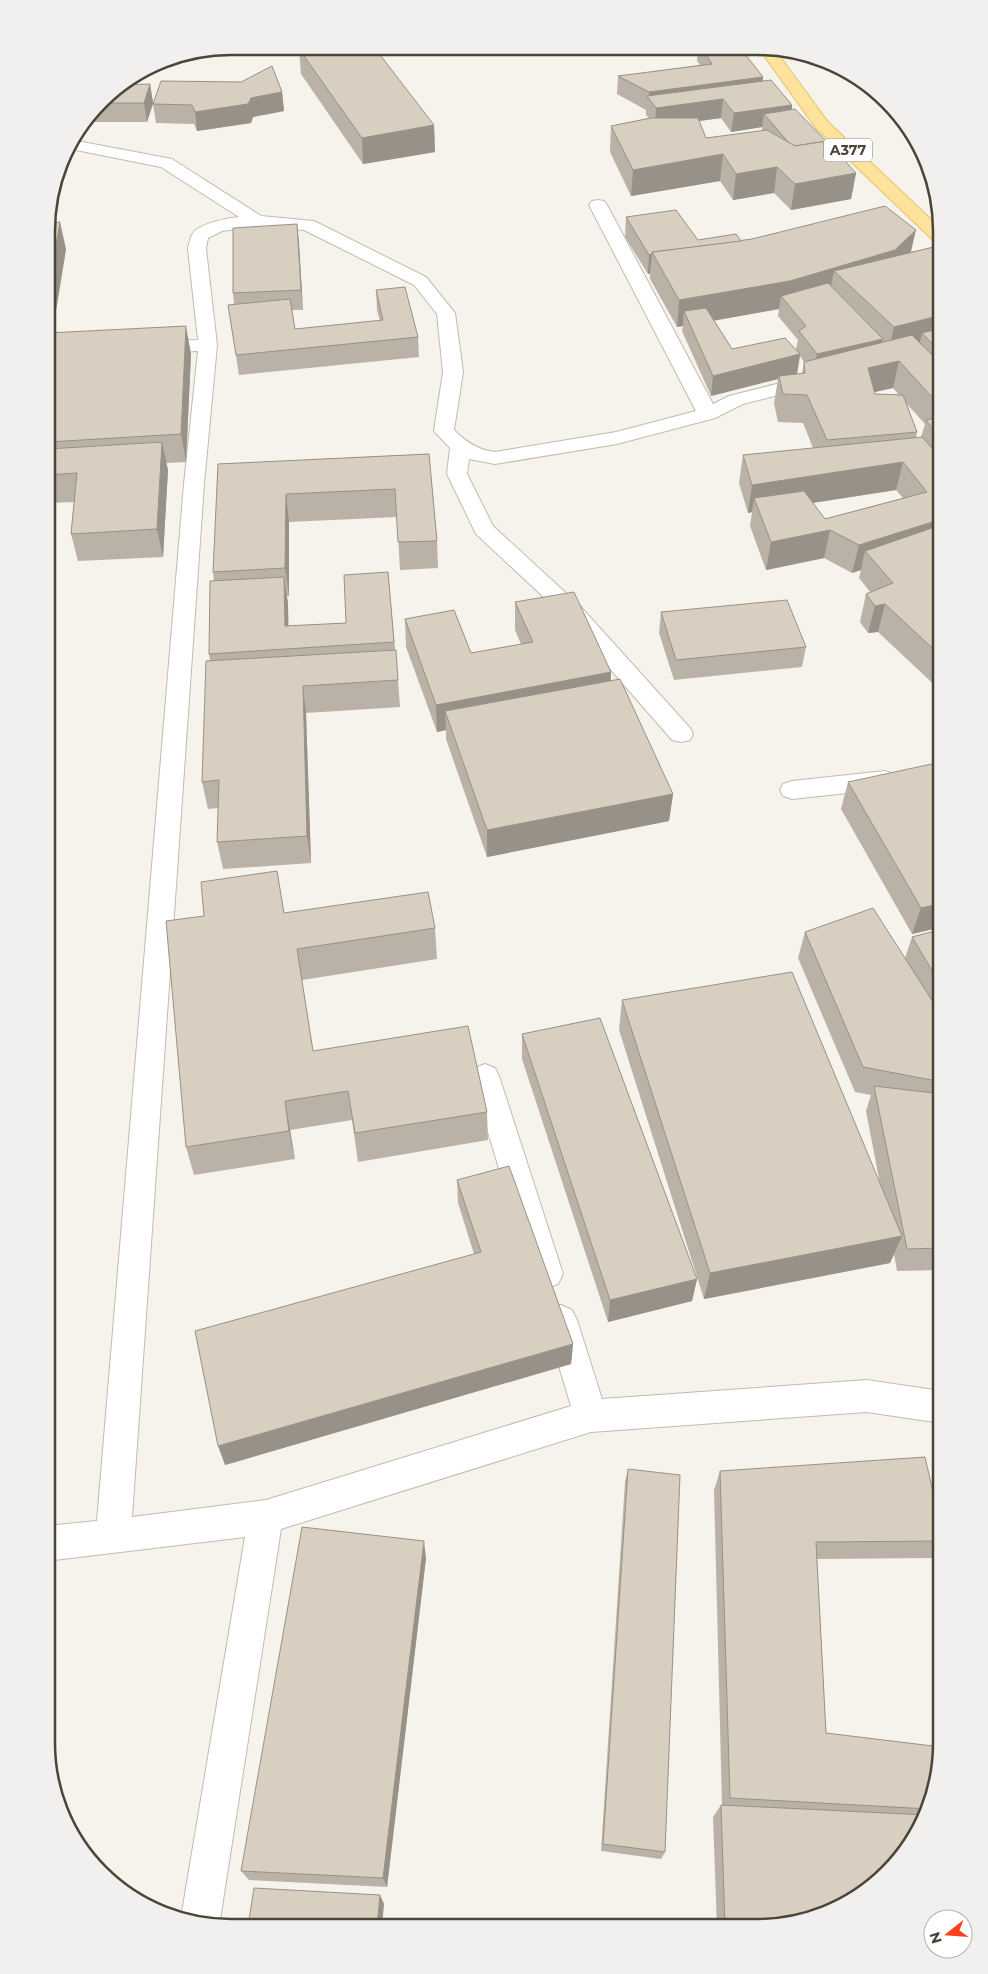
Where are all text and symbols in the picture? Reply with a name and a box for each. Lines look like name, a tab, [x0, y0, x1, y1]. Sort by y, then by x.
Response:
road number: A377	[824, 138, 872, 162]
north arrow	[923, 1909, 973, 1959]
text: N	[925, 1930, 946, 1946]

